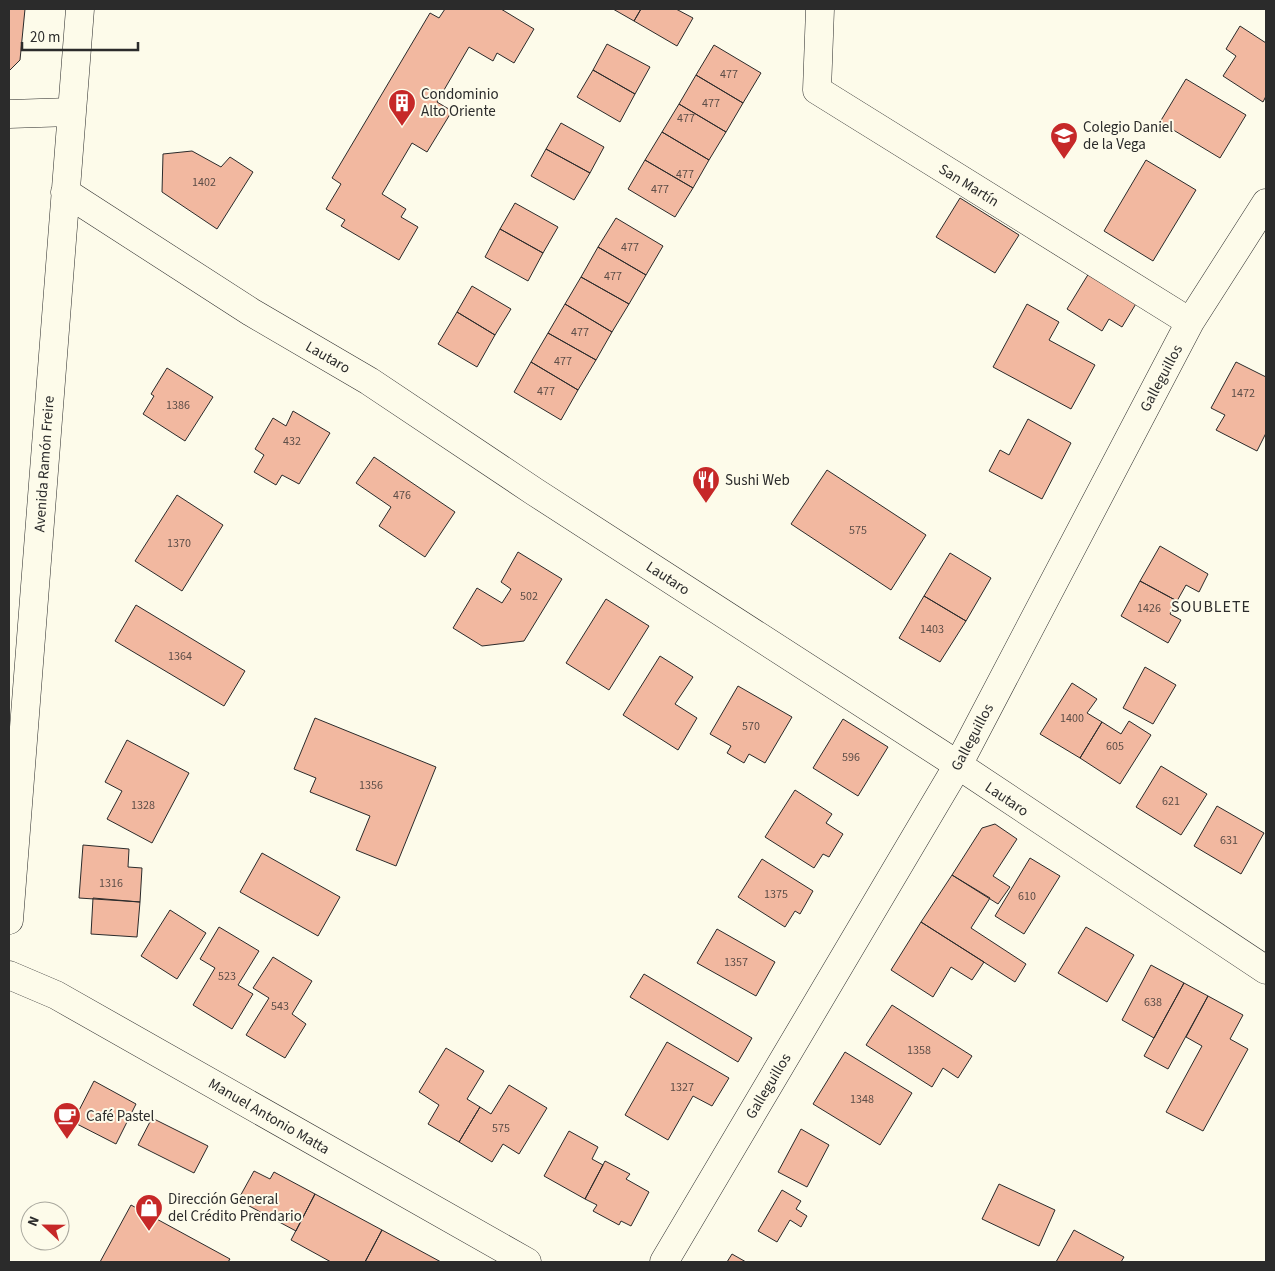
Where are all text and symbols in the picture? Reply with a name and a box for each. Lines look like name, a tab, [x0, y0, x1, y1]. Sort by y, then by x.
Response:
scale bar	[22, 20, 139, 52]
text: 20 m	[30, 27, 60, 48]
house number: 477	[720, 66, 738, 83]
place label: Condominio Alto Oriente	[421, 84, 499, 122]
building icon: Condominio Alto Oriente	[387, 88, 417, 127]
house number: 477	[702, 95, 720, 112]
house number: 477	[677, 110, 695, 127]
place label: Colegio Daniel de la Vega	[1083, 117, 1173, 155]
school or university icon: Colegio Daniel de la Vega	[1049, 121, 1079, 160]
street label: San Martín	[935, 159, 1003, 212]
house number: 477	[676, 166, 694, 183]
house number: 1402	[192, 174, 216, 191]
house number: 477	[651, 181, 669, 198]
house number: 477	[621, 239, 639, 256]
house number: 477	[604, 268, 622, 285]
house number: 477	[571, 324, 589, 341]
street label: Lautaro	[301, 336, 354, 379]
street label: Galleguillos	[1135, 341, 1188, 415]
house number: 477	[554, 353, 572, 370]
house number: 477	[537, 383, 555, 400]
house number: 1472	[1231, 385, 1255, 402]
street label: Avenida Ramón Freire	[29, 395, 60, 533]
house number: 1386	[166, 397, 190, 414]
house number: 432	[283, 433, 301, 450]
restaurant icon: Sushi Web	[691, 465, 721, 504]
place label: Sushi Web	[725, 470, 790, 491]
house number: 476	[393, 487, 411, 504]
house number: 575	[849, 522, 867, 539]
house number: 1370	[167, 535, 191, 552]
street label: Lautaro	[642, 556, 694, 600]
house number: 502	[520, 588, 538, 605]
district label: SOUBLETE	[1171, 596, 1251, 618]
house number: 1426	[1137, 600, 1161, 617]
house number: 1403	[920, 621, 944, 638]
house number: 1364	[168, 648, 192, 665]
street label: Galleguillos	[946, 700, 999, 774]
house number: 1400	[1060, 710, 1084, 727]
house number: 570	[742, 718, 760, 735]
house number: 605	[1106, 738, 1124, 755]
house number: 596	[842, 749, 860, 766]
house number: 1356	[359, 777, 383, 794]
street label: Lautaro	[981, 777, 1033, 822]
house number: 621	[1162, 793, 1180, 810]
house number: 1328	[131, 797, 155, 814]
house number: 631	[1220, 832, 1238, 849]
house number: 1316	[99, 875, 123, 892]
house number: 1375	[764, 886, 788, 903]
house number: 610	[1018, 888, 1036, 905]
house number: 1357	[724, 954, 748, 971]
house number: 523	[218, 968, 236, 985]
house number: 638	[1144, 994, 1162, 1011]
house number: 543	[271, 998, 289, 1015]
house number: 1358	[907, 1042, 931, 1059]
street label: Galleguillos	[741, 1049, 796, 1123]
street label: Manuel Antonio Matta	[204, 1073, 333, 1160]
house number: 1327	[670, 1079, 694, 1096]
house number: 1348	[850, 1091, 874, 1108]
cafe icon: Café Pastel	[52, 1101, 82, 1140]
place label: Café Pastel	[86, 1106, 154, 1127]
house number: 575	[492, 1120, 510, 1137]
place label: Dirección General del Crédito Prendario	[168, 1189, 302, 1227]
shop icon: Dirección General del Crédito Prendario	[134, 1193, 164, 1232]
north arrow	[20, 1201, 70, 1251]
text: N	[23, 1213, 45, 1230]

